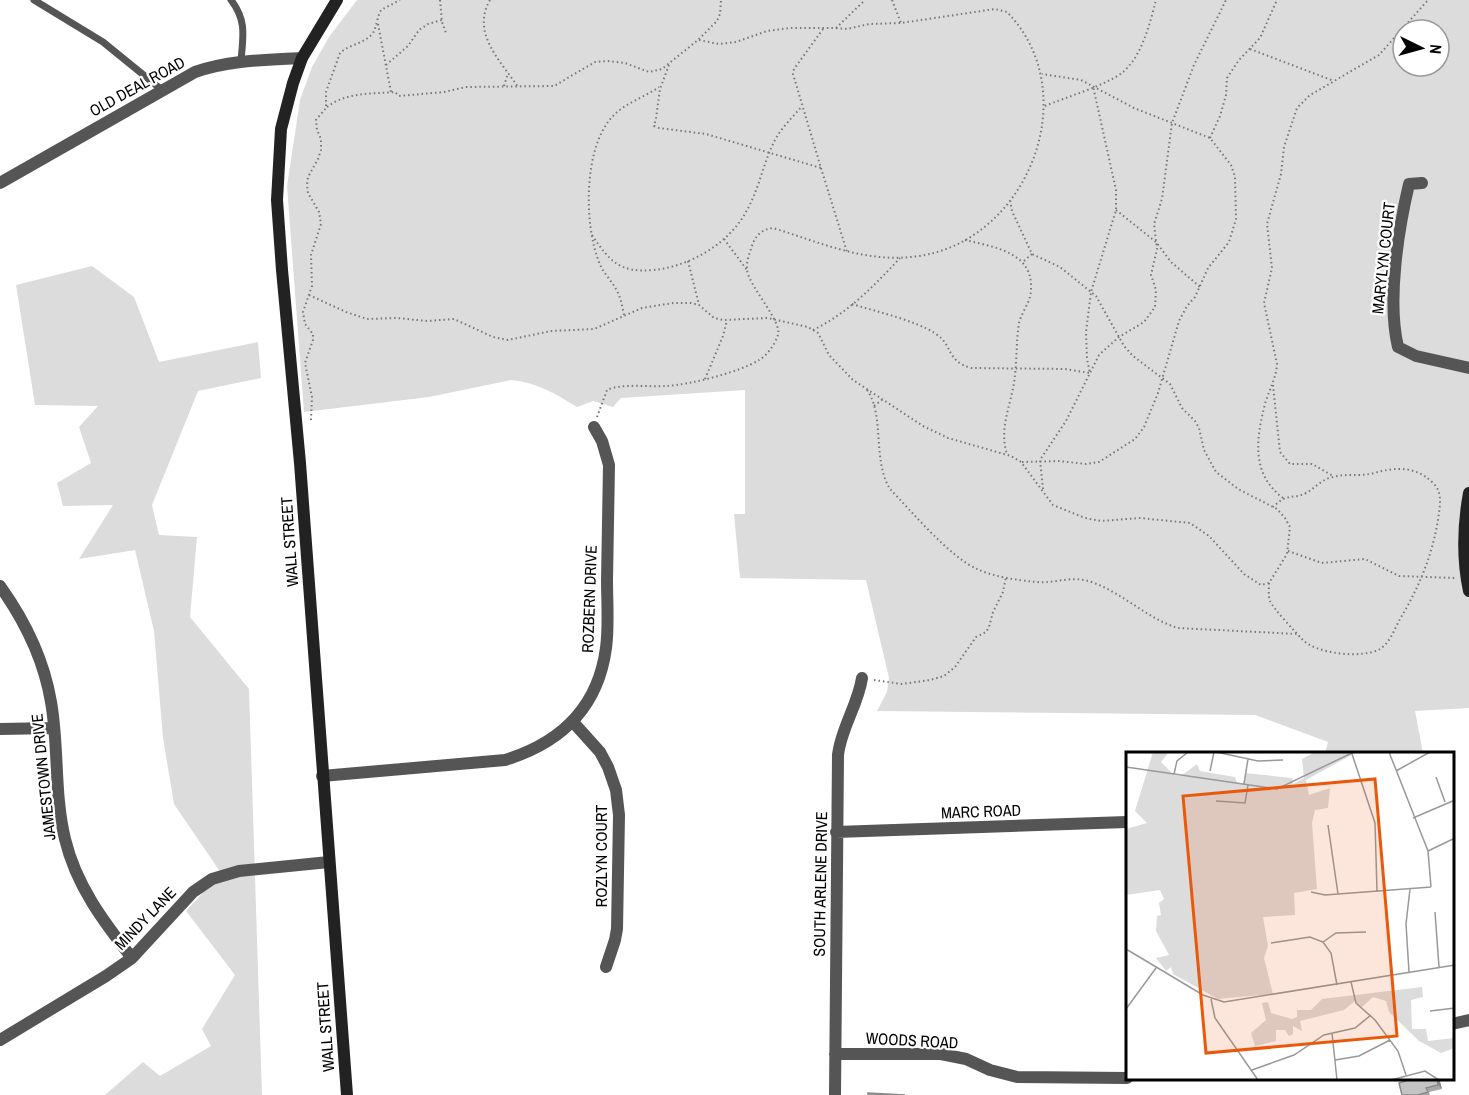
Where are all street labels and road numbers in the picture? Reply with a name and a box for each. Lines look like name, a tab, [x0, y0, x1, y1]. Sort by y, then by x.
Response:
street label: OLD DEAL ROAD	[85, 51, 189, 121]
street label: MARYLYN COURT	[1366, 201, 1400, 315]
street label: WALL STREET	[275, 496, 303, 588]
street label: ROZBERN DRIVE	[576, 545, 602, 653]
street label: JAMESTOWN DRIVE	[25, 713, 61, 841]
street label: MARC ROAD	[941, 799, 1021, 823]
street label: ROZLYN COURT	[590, 805, 612, 907]
street label: SOUTH ARLENE DRIVE	[808, 811, 832, 957]
street label: MINDY LANE	[109, 882, 181, 954]
street label: WALL STREET	[311, 981, 339, 1073]
street label: WOODS ROAD	[865, 1027, 959, 1053]

